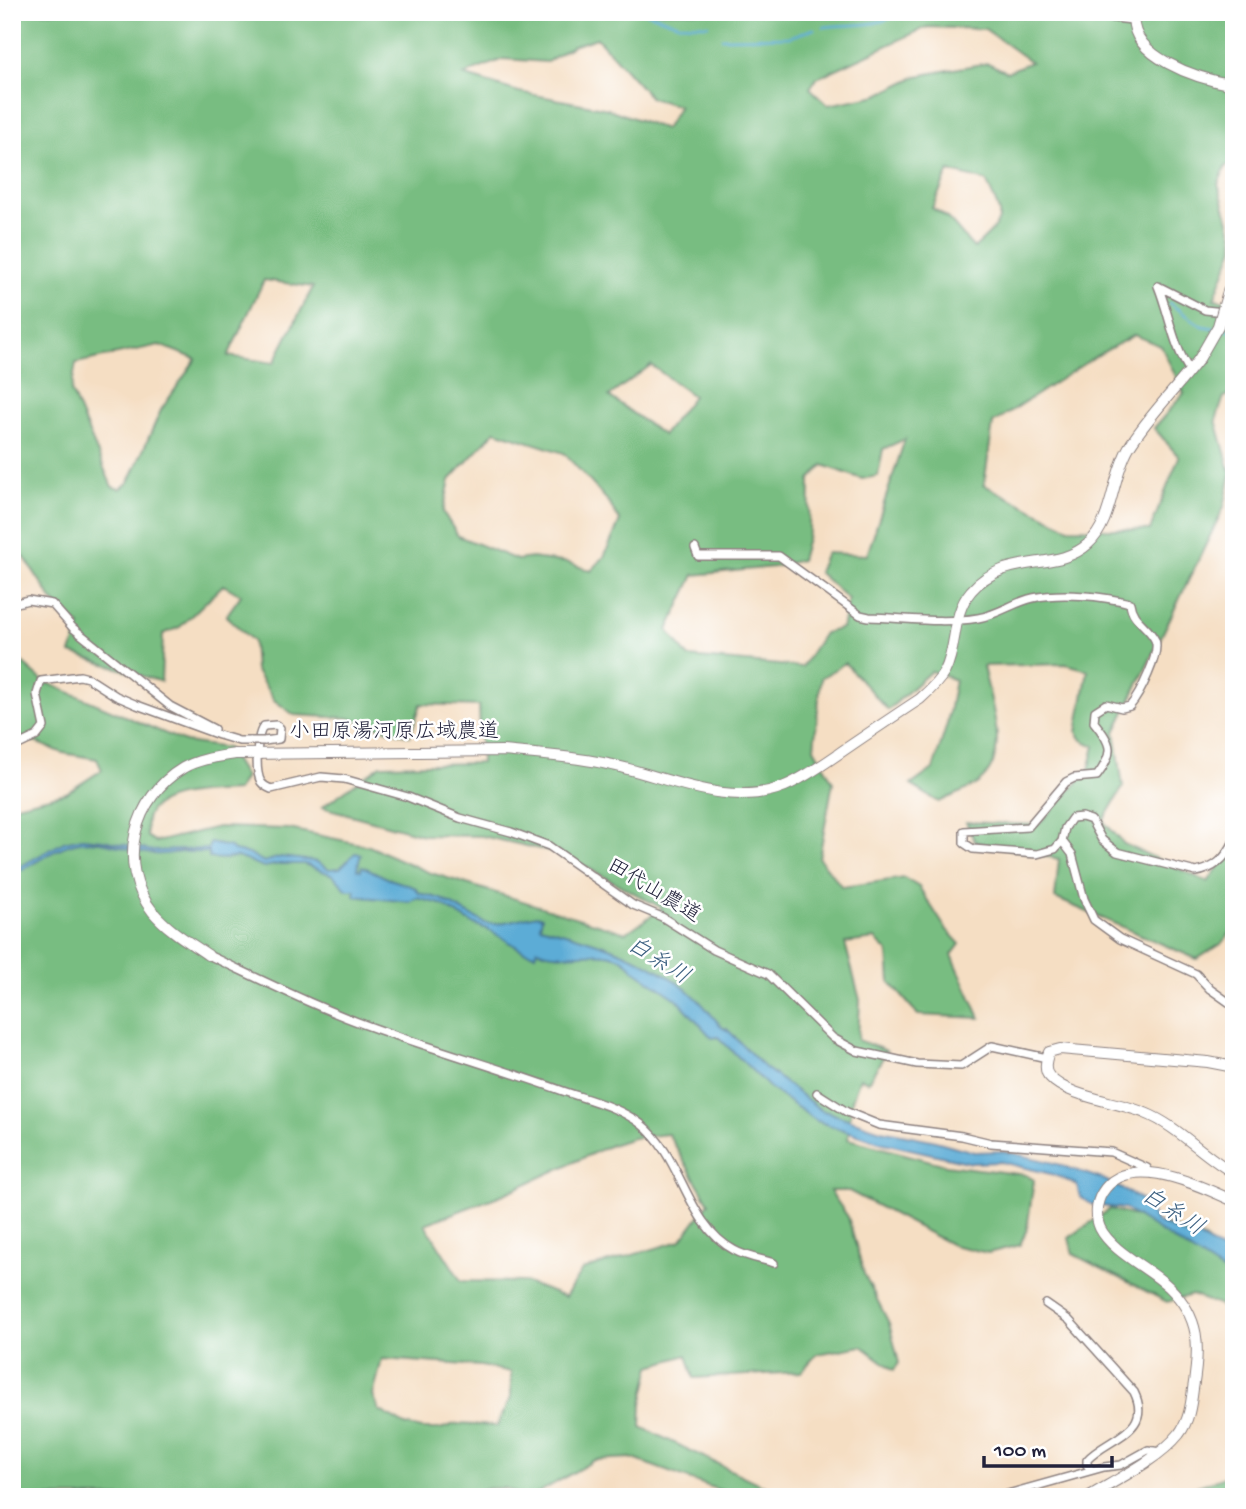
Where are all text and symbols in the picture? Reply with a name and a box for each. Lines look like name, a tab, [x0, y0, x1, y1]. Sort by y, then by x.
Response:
street label: 小田原湯河原広域農道	[289, 719, 499, 746]
street label: 田代山農道	[602, 853, 705, 930]
water label: 白糸川	[622, 931, 695, 992]
water label: 白糸川	[1136, 1182, 1209, 1243]
scale bar	[984, 1425, 1111, 1469]
text: 100 m	[993, 1440, 1046, 1465]

